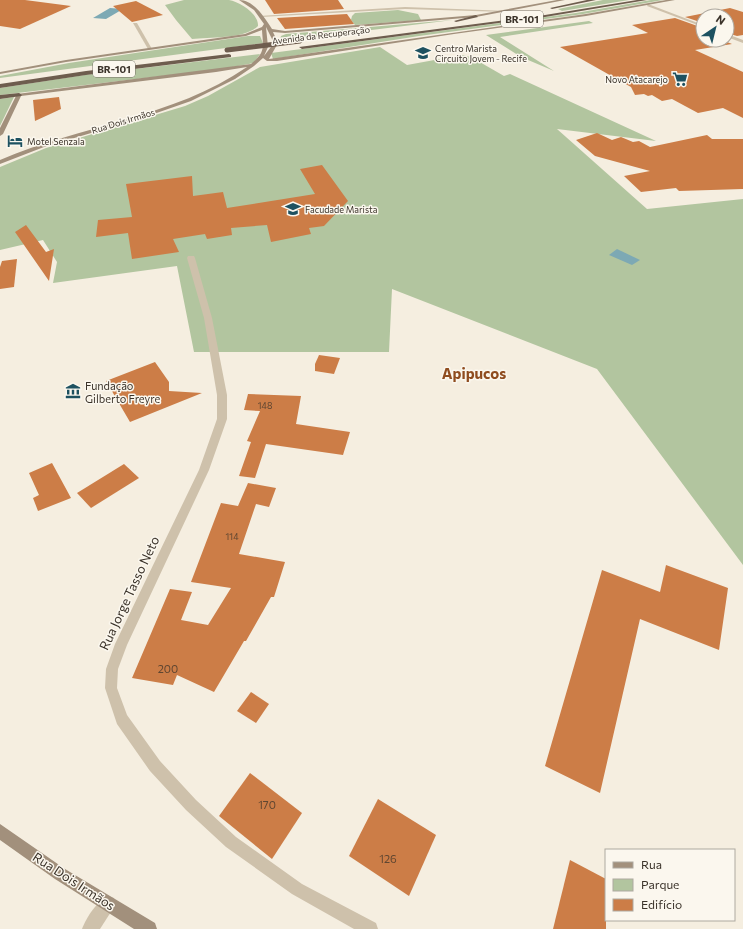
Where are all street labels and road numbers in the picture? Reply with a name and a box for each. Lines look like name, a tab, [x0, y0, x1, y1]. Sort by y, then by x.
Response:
road number: BR-101	[501, 11, 543, 27]
street label: Avenida da Recuperação	[271, 24, 371, 46]
road number: BR-101	[93, 61, 135, 77]
street label: Rua Dois Irmãos	[90, 106, 156, 136]
street label: Rua Jorge Tasso Neto	[96, 533, 163, 653]
street label: Rua Dois Irmãos	[30, 848, 118, 914]

